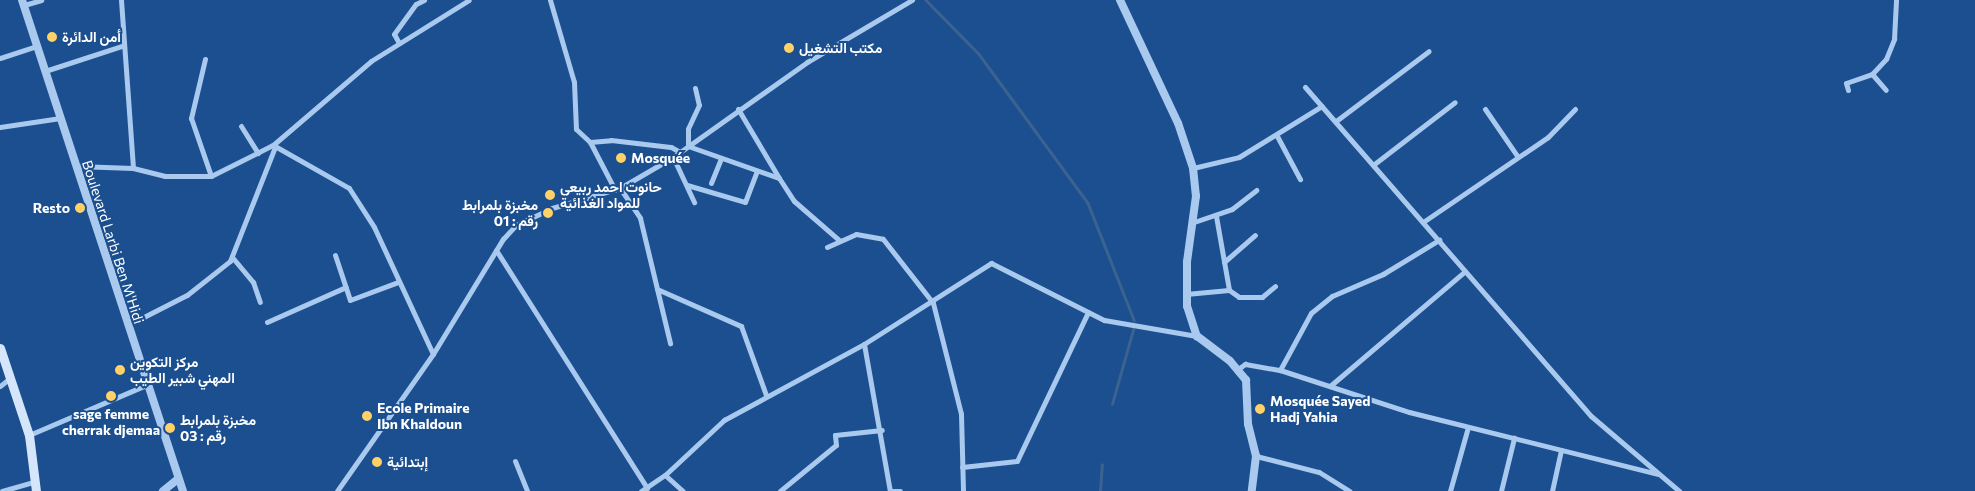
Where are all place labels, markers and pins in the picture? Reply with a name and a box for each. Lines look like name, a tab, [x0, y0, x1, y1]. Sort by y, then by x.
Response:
place label: أمن الدائرة	[62, 29, 121, 45]
marker: أمن الدائرة	[46, 31, 58, 43]
place label: مكتب التشغيل	[799, 40, 882, 56]
marker: مكتب التشغيل	[783, 42, 795, 54]
place label: Mosquée	[631, 150, 690, 166]
marker: Mosquée	[615, 152, 627, 164]
place label: حانوت احمد ربيعي للمواد الغذائية	[560, 179, 662, 212]
marker: حانوت احمد ربيعي للمواد الغذائية	[544, 189, 556, 201]
place label: مخبزة بلمرابط رقم : 01	[462, 197, 538, 230]
place label: Resto	[33, 200, 70, 216]
marker: Resto	[74, 202, 86, 214]
marker: مخبزة بلمرابط رقم : 01	[542, 207, 554, 219]
place label: مركز التكوين المهني شبير الطيب	[130, 354, 235, 387]
marker: مركز التكوين المهني شبير الطيب	[114, 364, 126, 376]
marker: sage femme cherrak djemaa	[104, 389, 118, 403]
place label: Mosquée Sayed Hadj Yahia	[1270, 393, 1370, 426]
place label: Ecole Primaire Ibn Khaldoun	[377, 400, 470, 432]
marker: Mosquée Sayed Hadj Yahia	[1254, 403, 1266, 415]
place label: sage femme cherrak djemaa	[62, 406, 160, 438]
marker: Ecole Primaire Ibn Khaldoun	[361, 410, 373, 422]
place label: مخبزة بلمرابط رقم : 03	[180, 412, 256, 444]
marker: مخبزة بلمرابط رقم : 03	[164, 422, 176, 434]
place label: إبتدائية	[387, 454, 428, 470]
marker: إبتدائية	[371, 456, 383, 468]

